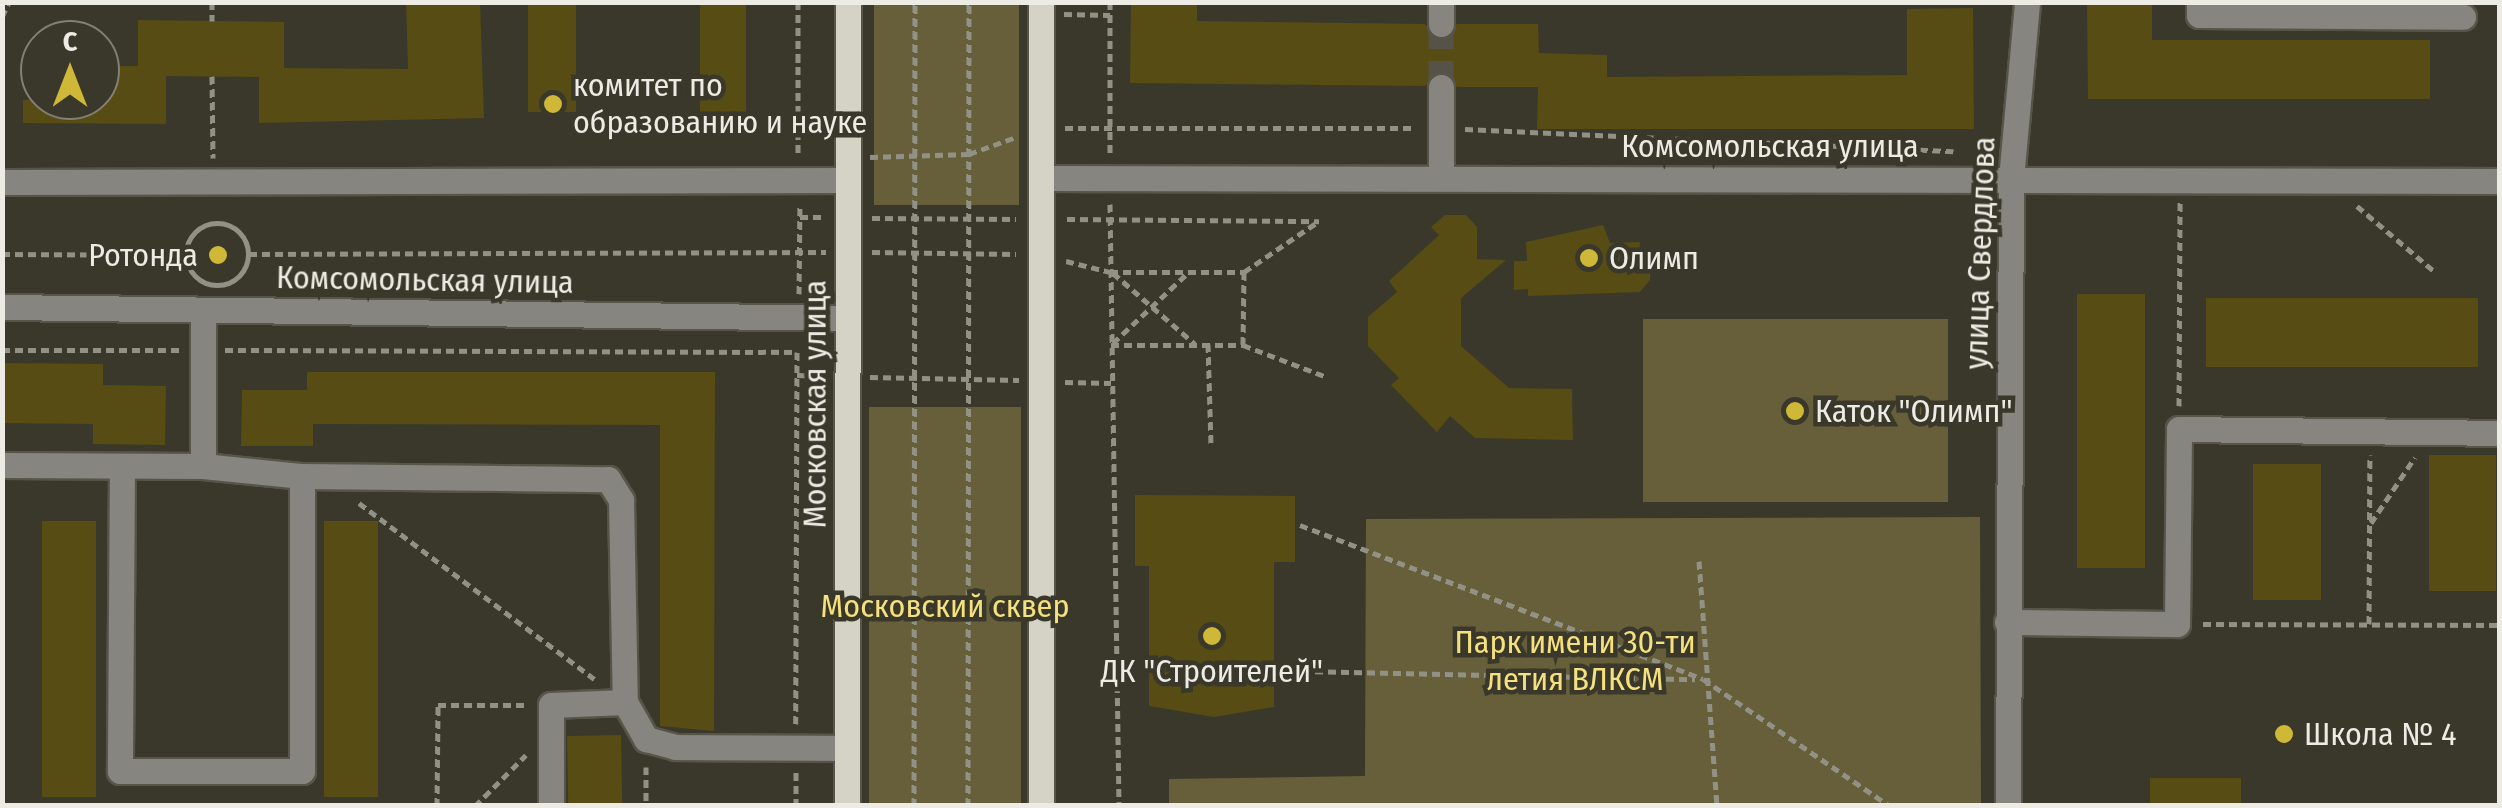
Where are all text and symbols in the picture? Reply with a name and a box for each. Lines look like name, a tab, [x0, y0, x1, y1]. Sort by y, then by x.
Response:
north arrow	[20, 20, 120, 120]
text: С	[63, 25, 77, 58]
place label: комитет по образованию и науке	[573, 67, 867, 142]
marker: комитет по образованию и науке	[542, 93, 564, 115]
street label: Комсомольская улица	[1621, 127, 1919, 165]
street label: улица Свердлова	[1957, 136, 2003, 370]
place label: Ротонда	[88, 236, 198, 274]
place label: Олимп	[1609, 239, 1699, 277]
marker: Ротонда	[207, 244, 229, 266]
marker: Олимп	[1578, 247, 1600, 269]
street label: Комсомольская улица	[276, 258, 574, 302]
street label: Московская улица	[796, 280, 834, 528]
place label: Каток "Олимп"	[1815, 392, 2013, 430]
marker: Каток "Олимп"	[1784, 400, 1806, 422]
park label: Московский сквер	[821, 587, 1069, 625]
park label: Парк имени 30-ти летия ВЛКСМ	[1454, 624, 1696, 699]
marker: ДК "Строителей"	[1201, 625, 1223, 647]
place label: ДК "Строителей"	[1101, 652, 1323, 690]
place label: Школа № 4	[2304, 715, 2456, 753]
marker: Школа № 4	[2273, 723, 2295, 745]

